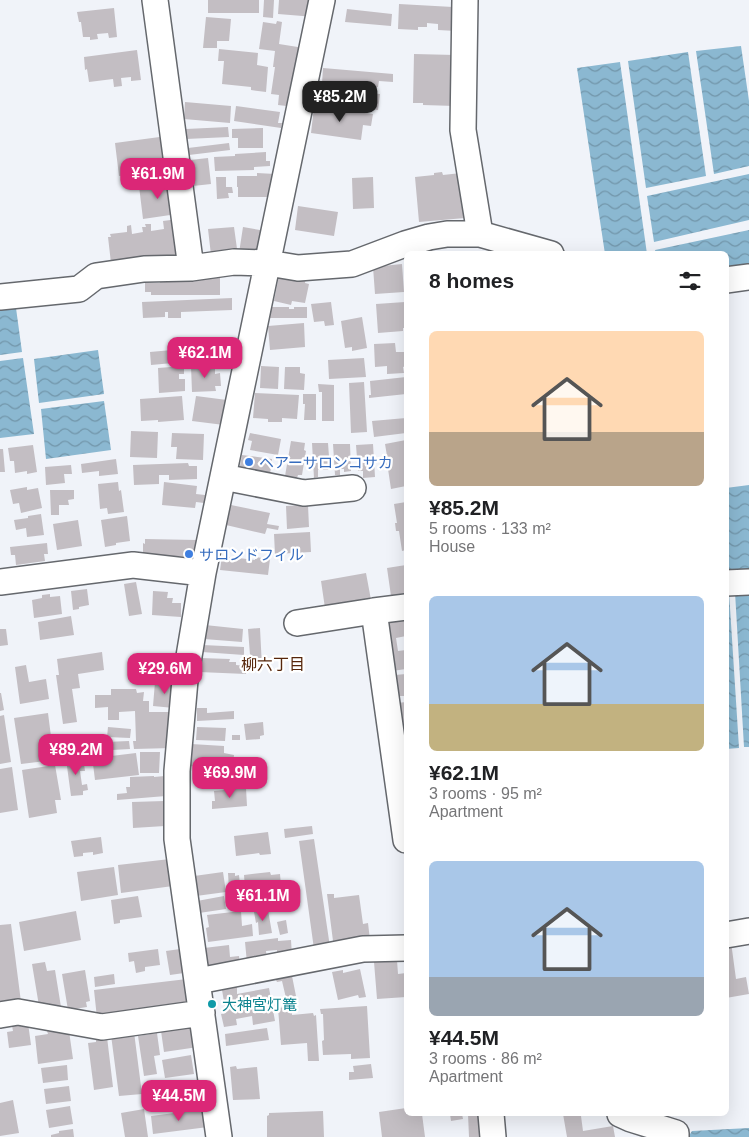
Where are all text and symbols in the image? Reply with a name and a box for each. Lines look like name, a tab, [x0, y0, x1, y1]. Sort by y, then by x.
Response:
pin: ¥85.2M	[299, 80, 381, 123]
text: ¥85.2M	[313, 88, 367, 105]
pin: ¥61.9M	[117, 158, 199, 200]
text: ¥61.9M	[131, 165, 185, 182]
icon: filters	[676, 267, 704, 295]
text: 8 homes	[429, 269, 514, 292]
pin: ¥62.1M	[164, 336, 246, 379]
text: ¥62.1M	[178, 344, 232, 361]
icon: home	[522, 364, 612, 454]
place label: ヘアーサロンコサカ	[259, 454, 393, 471]
marker: ヘアーサロンコサカ	[243, 456, 255, 468]
text: ¥85.2M	[429, 496, 499, 519]
text: 5 rooms · 133 m²	[429, 520, 551, 537]
text: House	[429, 538, 475, 555]
place label: サロンドフィル	[199, 546, 304, 563]
marker: サロンドフィル	[183, 548, 195, 560]
icon: home	[522, 629, 612, 719]
pin: ¥29.6M	[124, 652, 206, 695]
district label: 柳六丁目	[241, 656, 305, 673]
text: ¥29.6M	[138, 660, 192, 677]
pin: ¥89.2M	[35, 734, 117, 776]
text: ¥89.2M	[49, 741, 103, 758]
pin: ¥69.9M	[189, 756, 271, 799]
text: ¥62.1M	[429, 761, 499, 784]
text: ¥69.9M	[203, 764, 257, 781]
text: 3 rooms · 95 m²	[429, 785, 542, 802]
text: Apartment	[429, 803, 503, 820]
pin: ¥61.1M	[222, 880, 304, 922]
text: ¥61.1M	[236, 887, 290, 904]
icon: home	[522, 894, 612, 984]
place label: 大神宮灯篭	[222, 996, 297, 1013]
marker: 大神宮灯篭	[206, 998, 218, 1010]
text: ¥44.5M	[429, 1026, 499, 1049]
text: 3 rooms · 86 m²	[429, 1050, 542, 1067]
text: Apartment	[429, 1068, 503, 1085]
pin: ¥44.5M	[138, 1080, 220, 1122]
text: ¥44.5M	[152, 1087, 206, 1104]

